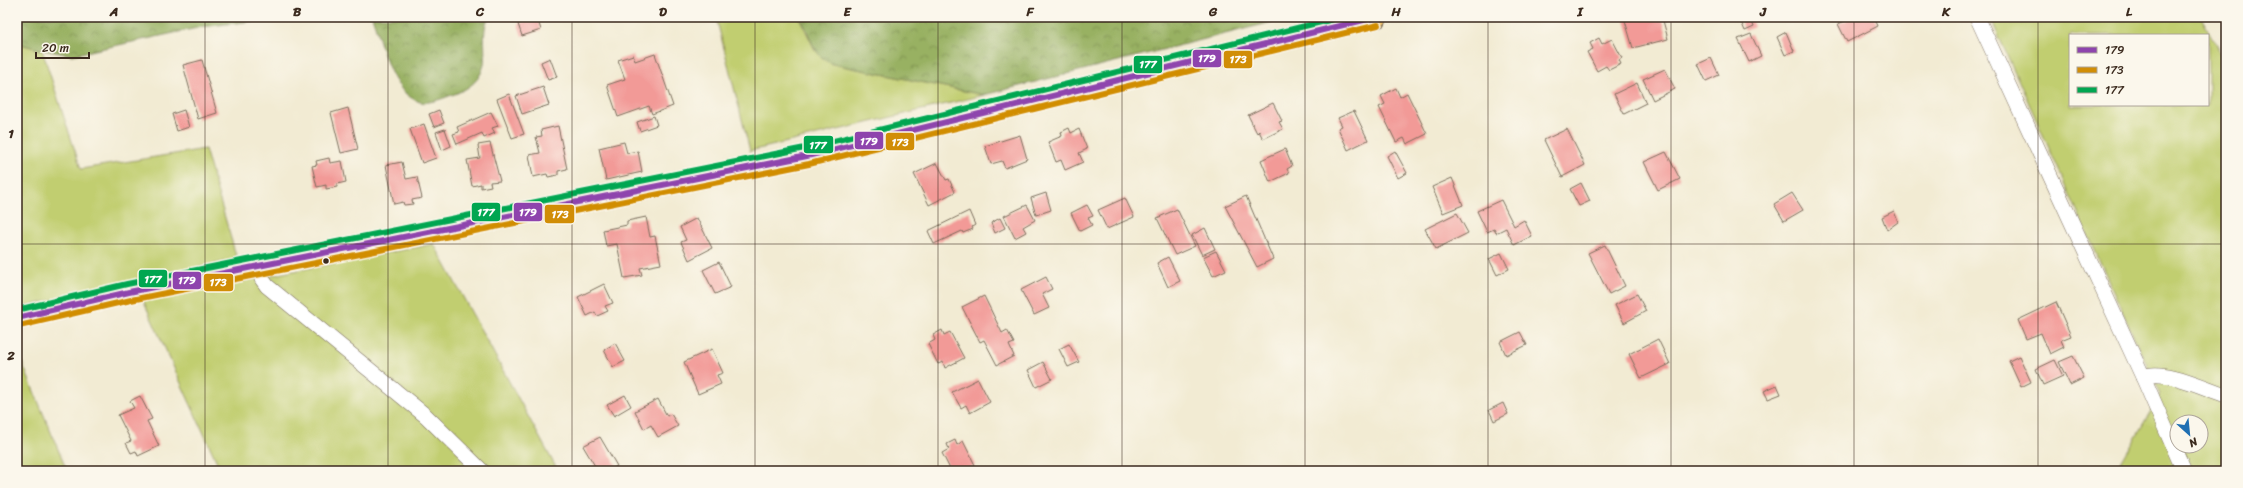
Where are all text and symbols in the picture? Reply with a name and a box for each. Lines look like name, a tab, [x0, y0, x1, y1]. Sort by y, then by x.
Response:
text: A	[109, 0, 118, 23]
text: B	[293, 0, 302, 23]
text: C	[475, 0, 485, 23]
text: D	[659, 0, 667, 23]
text: E	[843, 0, 852, 23]
text: F	[1025, 0, 1034, 23]
text: G	[1208, 0, 1218, 23]
text: H	[1390, 0, 1401, 23]
text: I	[1576, 0, 1584, 23]
text: J	[1759, 0, 1767, 23]
text: K	[1941, 0, 1951, 23]
text: L	[2126, 0, 2133, 23]
scale bar	[36, 34, 89, 60]
legend	[2069, 34, 2209, 106]
text: 20 m	[42, 37, 69, 59]
text: 179	[2105, 39, 2124, 61]
line badge: 179	[1192, 49, 1222, 68]
text: 179	[1198, 49, 1216, 68]
line badge: 173	[1223, 50, 1253, 69]
text: 173	[1229, 50, 1247, 69]
line badge: 177	[1133, 55, 1163, 74]
text: 177	[1139, 55, 1158, 74]
text: 173	[2105, 59, 2124, 81]
text: 177	[2105, 79, 2125, 101]
text: 1	[8, 122, 14, 145]
line badge: 179	[854, 131, 884, 150]
text: 179	[860, 132, 878, 151]
line badge: 173	[885, 132, 915, 151]
text: 173	[891, 133, 909, 152]
line badge: 177	[803, 135, 834, 154]
text: 177	[809, 136, 828, 155]
line badge: 177	[471, 202, 501, 222]
line badge: 179	[513, 202, 543, 222]
text: 177	[477, 203, 496, 222]
text: 179	[519, 203, 537, 222]
line badge: 173	[544, 204, 575, 224]
text: 173	[551, 205, 569, 224]
unlabelled marker	[321, 256, 331, 266]
line badge: 177	[138, 269, 168, 288]
text: 177	[144, 270, 163, 289]
line badge: 179	[172, 271, 202, 290]
text: 179	[178, 271, 196, 290]
line badge: 173	[203, 273, 234, 292]
text: 173	[209, 273, 227, 292]
text: 2	[6, 344, 15, 367]
north arrow	[2169, 414, 2209, 454]
text: N	[2185, 432, 2202, 453]

